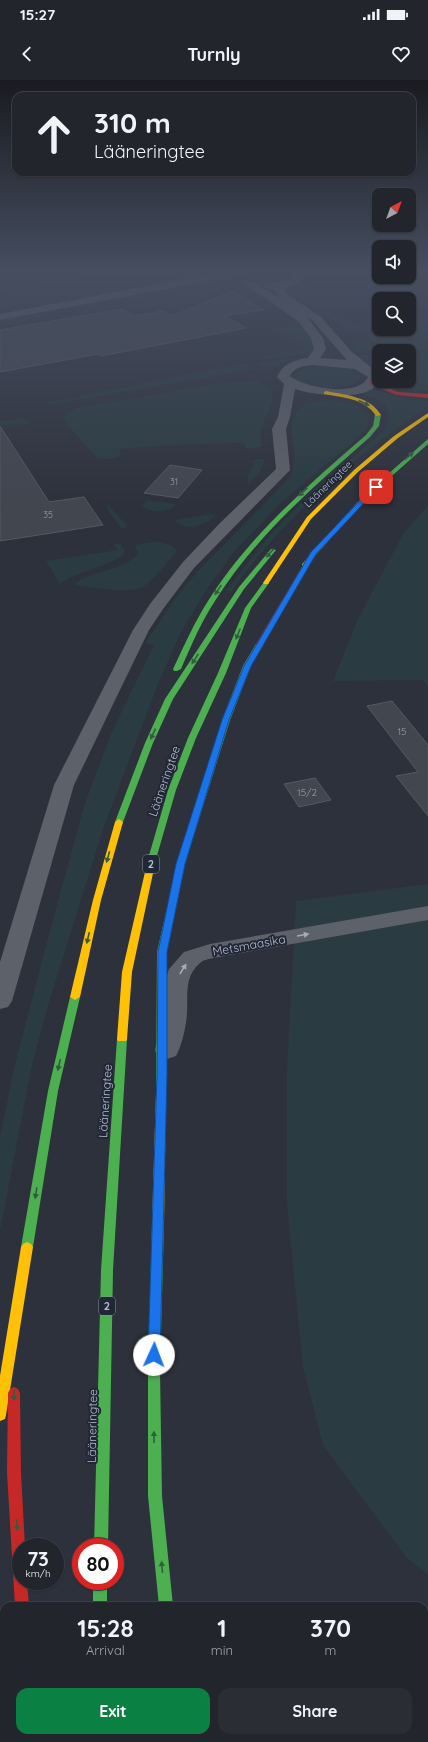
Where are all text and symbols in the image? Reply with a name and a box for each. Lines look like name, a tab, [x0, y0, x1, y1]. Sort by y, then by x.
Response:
text: 15:27	[20, 5, 55, 24]
icon: back	[16, 43, 38, 65]
text: Turnly	[187, 43, 241, 66]
icon: heart	[390, 43, 412, 65]
text: 310 m	[94, 105, 171, 140]
icon: ahead	[28, 108, 80, 160]
text: Lääneringtee	[94, 140, 205, 163]
north arrow	[372, 188, 416, 232]
map controls	[372, 188, 416, 388]
button: sound	[372, 240, 416, 284]
button: search	[372, 292, 416, 336]
button: layers	[372, 344, 416, 388]
one-way arrow	[358, 400, 369, 406]
one-way arrow	[404, 452, 415, 461]
street label: Lääneringtee	[301, 458, 355, 510]
pin	[359, 470, 393, 504]
house number: 31	[170, 476, 178, 487]
icon: arrive	[365, 476, 387, 498]
one-way arrow	[297, 487, 308, 496]
house number: 35	[43, 509, 53, 520]
one-way arrow	[266, 549, 275, 558]
one-way arrow	[214, 584, 221, 596]
one-way arrow	[234, 628, 240, 640]
one-way arrow	[191, 654, 199, 664]
house number: 15	[397, 725, 407, 738]
one-way arrow	[150, 729, 156, 740]
street label: Lääneringtee	[145, 743, 183, 818]
house number: 15/2	[297, 786, 317, 799]
one-way arrow	[105, 850, 111, 863]
road number: 2	[143, 855, 159, 873]
street label: Metsmaasika	[211, 931, 287, 959]
one-way arrow	[85, 932, 91, 944]
one-way arrow	[297, 932, 310, 938]
one-way arrow	[179, 963, 187, 974]
one-way arrow	[55, 1059, 61, 1071]
street label: Lääneringtee	[95, 1063, 115, 1138]
one-way arrow	[33, 1187, 39, 1199]
road number: 2	[99, 1297, 115, 1315]
position arrow	[133, 1334, 175, 1376]
one-way arrow	[11, 1389, 17, 1402]
street label: Lääneringtee	[84, 1389, 100, 1463]
one-way arrow	[151, 1431, 158, 1443]
one-way arrow	[13, 1519, 20, 1531]
speed limit sign: 80	[72, 1538, 124, 1590]
text: 73	[27, 1546, 49, 1571]
one-way arrow	[159, 1561, 165, 1573]
text: km/h	[25, 1567, 51, 1580]
text: 15:28	[77, 1613, 134, 1643]
text: 1	[217, 1613, 227, 1643]
text: 370	[310, 1613, 351, 1643]
text: Arrival	[86, 1642, 125, 1658]
text: min	[211, 1642, 233, 1658]
text: m	[325, 1642, 336, 1658]
button: Exit	[16, 1688, 210, 1734]
button: Share	[218, 1688, 412, 1734]

